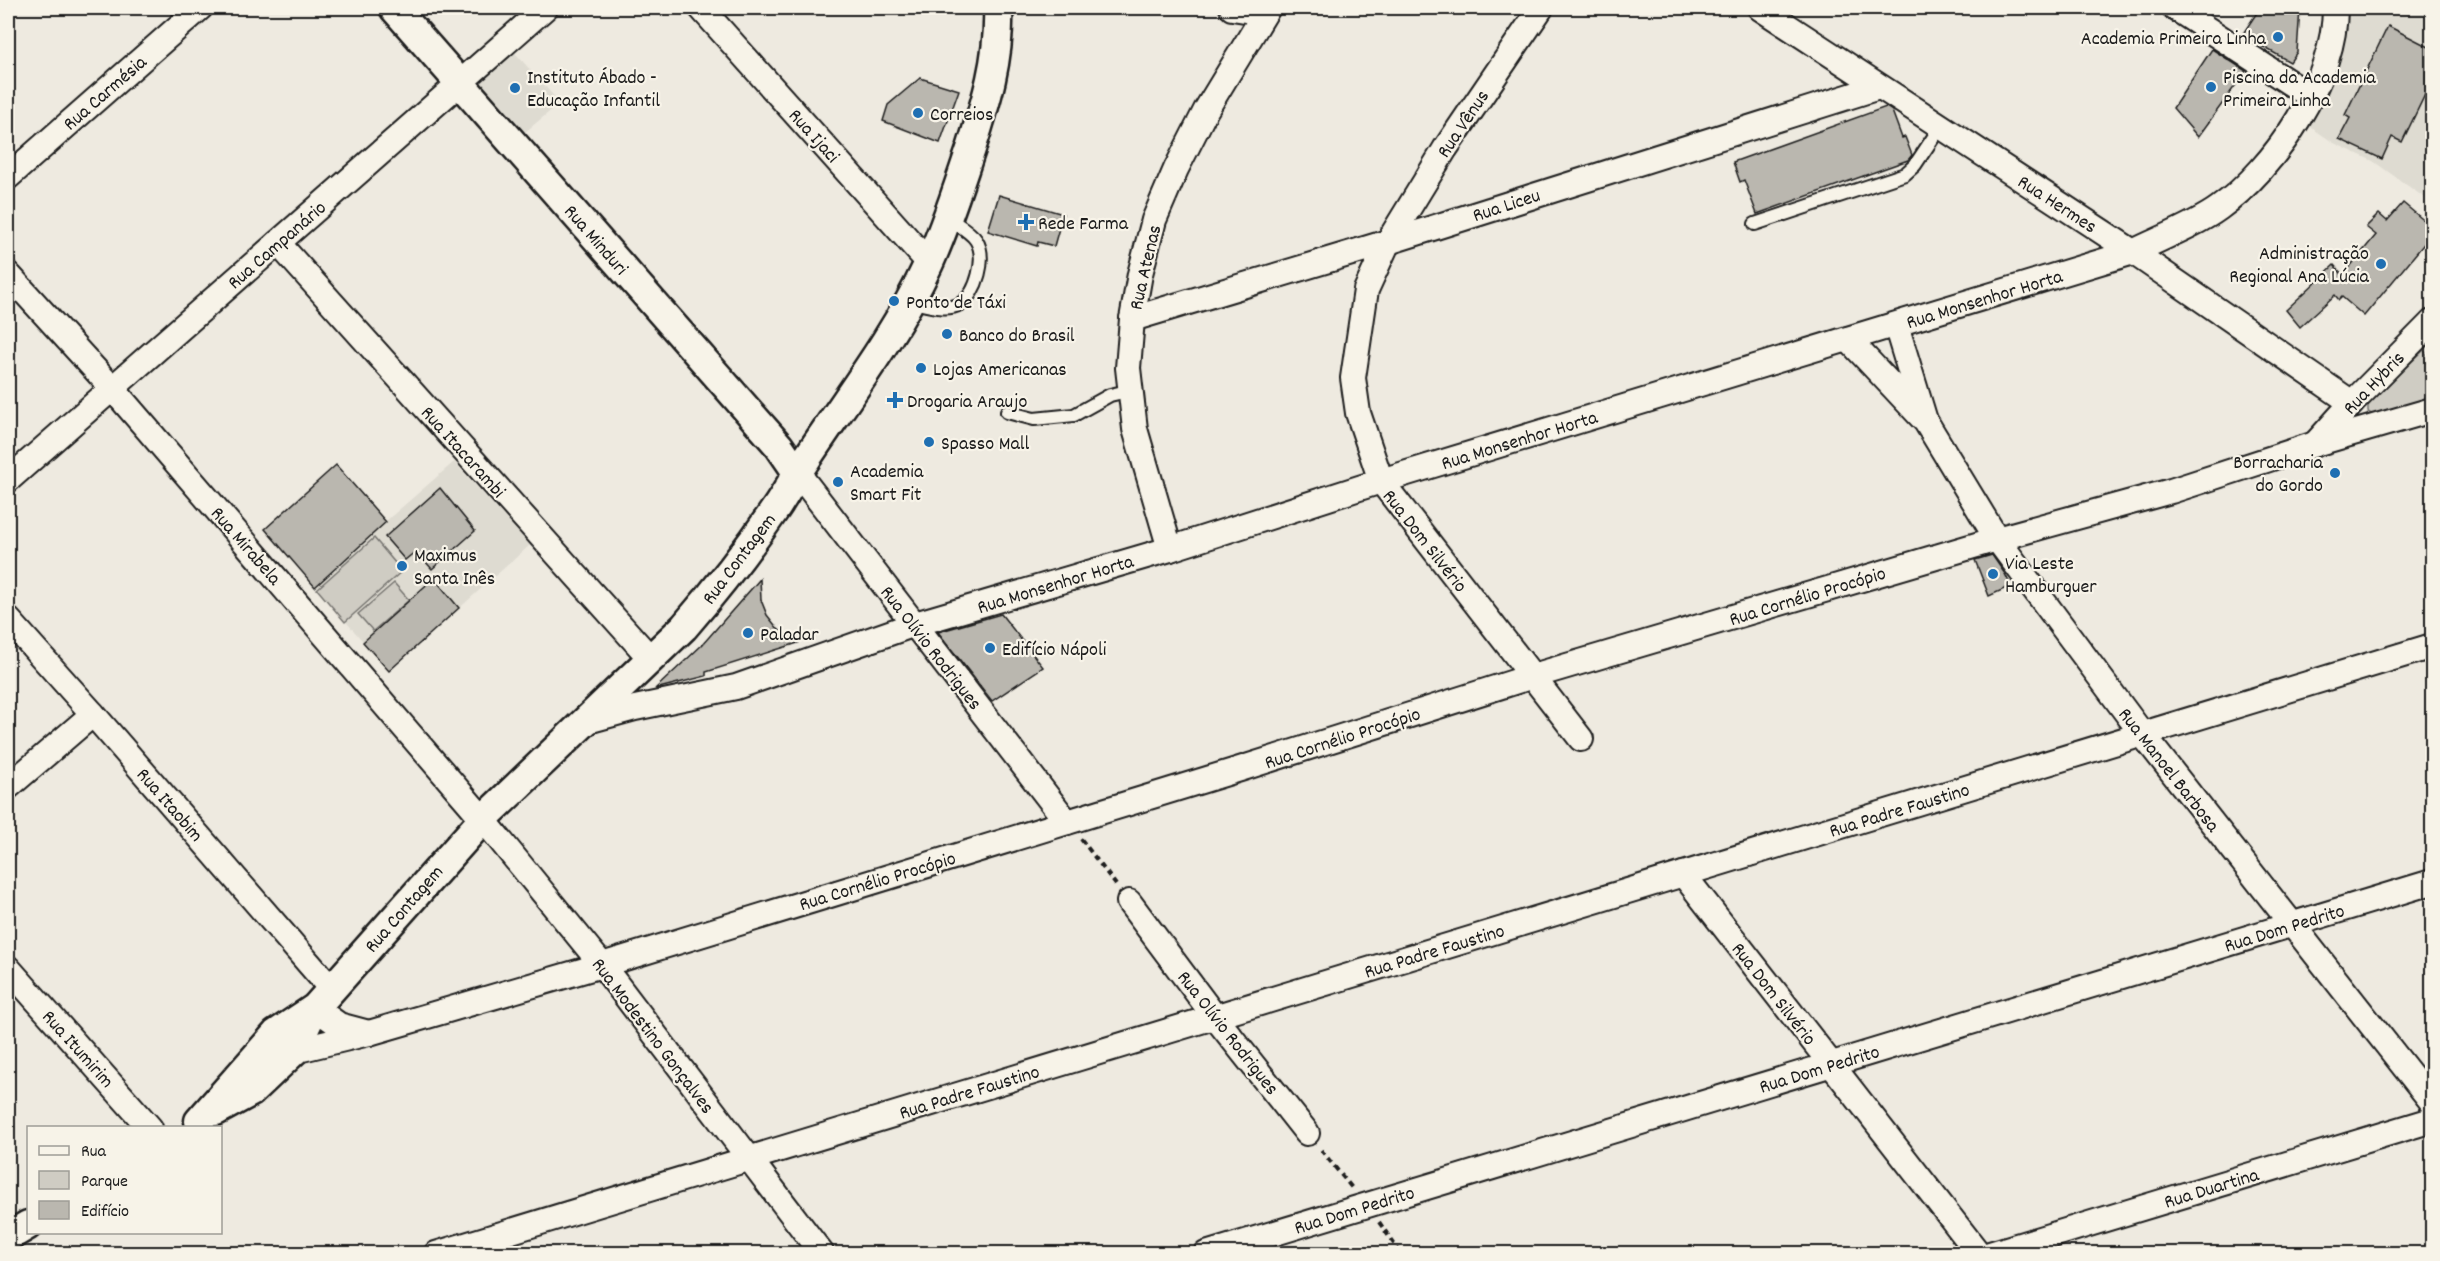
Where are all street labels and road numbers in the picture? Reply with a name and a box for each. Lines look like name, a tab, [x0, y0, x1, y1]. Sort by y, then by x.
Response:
street label: Rua Carmésia	[58, 50, 154, 139]
street label: Rua Vênus	[1431, 85, 1498, 164]
street label: Rua Ijaci	[781, 104, 845, 171]
street label: Rua Hermes	[2011, 169, 2102, 242]
street label: Rua Liceu	[1469, 183, 1544, 231]
street label: Rua Campanário	[222, 195, 334, 297]
street label: Rua Minduri	[556, 199, 634, 283]
street label: Rua Atenas	[1124, 222, 1170, 313]
street label: Rua Monsenhor Horta	[1903, 264, 2067, 338]
street label: Rua Hybris	[2338, 346, 2413, 422]
street label: Rua Itacarambi	[413, 401, 511, 506]
street label: Rua Monsenhor Horta	[1438, 405, 1602, 479]
street label: Rua Dom Silvério	[1374, 484, 1473, 599]
street label: Rua Mirabela	[203, 502, 287, 593]
street label: Rua Contagem	[697, 508, 784, 612]
street label: Rua Monsenhor Horta	[974, 549, 1138, 623]
street label: Rua Cornélio Procópio	[1726, 561, 1890, 635]
street label: Rua Olívio Rodrigues	[872, 581, 987, 717]
street label: Rua Cornélio Procópio	[1261, 701, 1425, 778]
street label: Rua Manoel Barbosa	[2110, 703, 2226, 840]
street label: Rua Itaobim	[129, 763, 209, 849]
street label: Rua Padre Faustino	[1826, 777, 1974, 847]
street label: Rua Cornélio Procópio	[796, 846, 960, 920]
street label: Rua Contagem	[359, 860, 451, 960]
street label: Rua Dom Pedrito	[2221, 898, 2349, 961]
street label: Rua Padre Faustino	[1361, 918, 1509, 988]
street label: Rua Dom Silvério	[1723, 937, 1822, 1052]
street label: Rua Modestino Gonçalves	[583, 953, 720, 1121]
street label: Rua Olívio Rodrigues	[1169, 966, 1284, 1102]
street label: Rua Itumirim	[34, 1005, 120, 1095]
street label: Rua Dom Pedrito	[1756, 1039, 1884, 1102]
street label: Rua Padre Faustino	[896, 1059, 1044, 1129]
street label: Rua Duartina	[2161, 1162, 2263, 1218]
street label: Rua Dom Pedrito	[1291, 1180, 1419, 1243]

